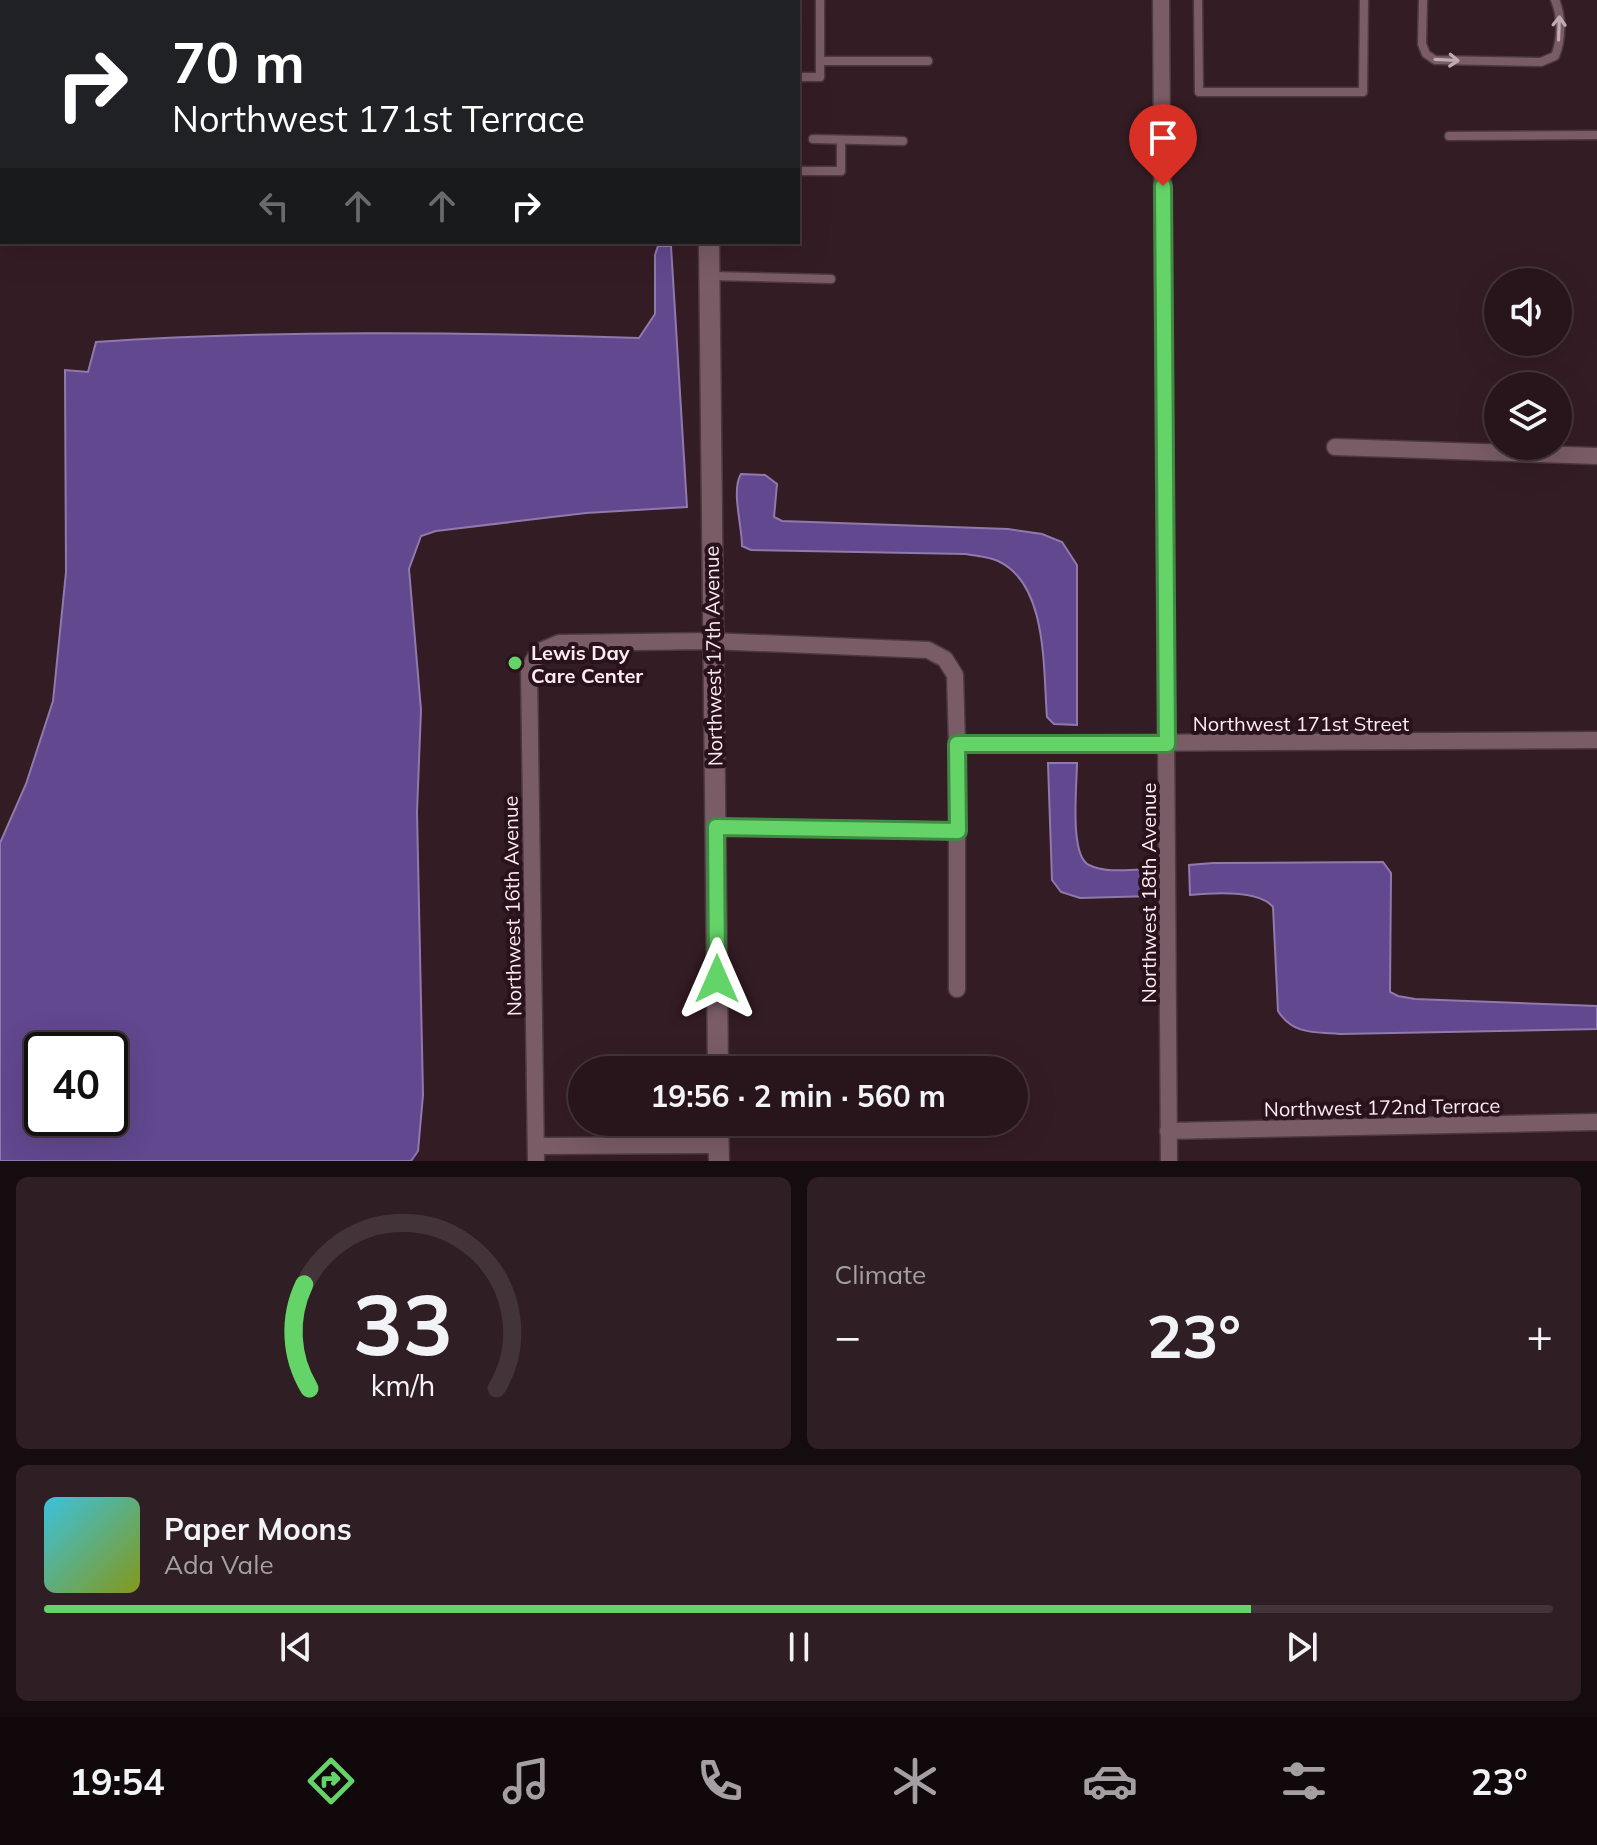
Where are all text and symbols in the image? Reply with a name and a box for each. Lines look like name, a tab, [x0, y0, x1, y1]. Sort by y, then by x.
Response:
one-way arrow	[1552, 15, 1567, 42]
text: 70 m	[172, 27, 305, 97]
icon: right	[40, 32, 144, 136]
one-way arrow	[1434, 53, 1460, 68]
text: Northwest 171st Terrace	[172, 96, 585, 141]
pin	[1129, 104, 1197, 186]
icon: arrive	[1141, 116, 1185, 160]
icon: left	[252, 184, 296, 228]
icon: ahead	[336, 184, 380, 228]
icon: ahead	[420, 184, 464, 228]
icon: right	[504, 184, 548, 228]
map controls	[1484, 268, 1572, 460]
button: sound	[1484, 268, 1572, 356]
button: layers	[1484, 372, 1572, 460]
street label: Northwest 17th Avenue	[699, 546, 727, 766]
place label: Lewis Day Care Center	[531, 640, 643, 688]
marker: Lewis Day Care Center	[506, 654, 524, 672]
street label: Northwest 171st Street	[1193, 711, 1409, 736]
street label: Northwest 18th Avenue	[1136, 783, 1161, 1003]
street label: Northwest 16th Avenue	[498, 796, 526, 1016]
position arrow	[675, 937, 759, 1021]
speed limit sign: 40	[24, 1032, 128, 1136]
text: 19:56 · 2 min · 560 m	[650, 1077, 946, 1115]
street label: Northwest 172nd Terrace	[1264, 1092, 1500, 1122]
text: Climate	[835, 1258, 926, 1291]
text: 33	[353, 1271, 453, 1376]
text: 23°	[1146, 1298, 1241, 1373]
text: −	[835, 1308, 861, 1363]
text: +	[1527, 1308, 1553, 1363]
text: km/h	[371, 1367, 436, 1403]
text: Paper Moons	[164, 1510, 352, 1548]
text: Ada Vale	[164, 1548, 274, 1581]
icon: previous	[274, 1625, 318, 1669]
icon: pause	[777, 1625, 821, 1669]
icon: next	[1280, 1625, 1324, 1669]
icon: directions	[303, 1753, 359, 1809]
icon: music	[498, 1753, 554, 1809]
icon: phone	[692, 1753, 748, 1809]
icon: climate	[887, 1753, 943, 1809]
icon: car	[1082, 1753, 1138, 1809]
icon: filters	[1276, 1753, 1332, 1809]
text: 19:54	[69, 1759, 165, 1804]
text: 23°	[1471, 1759, 1528, 1804]

